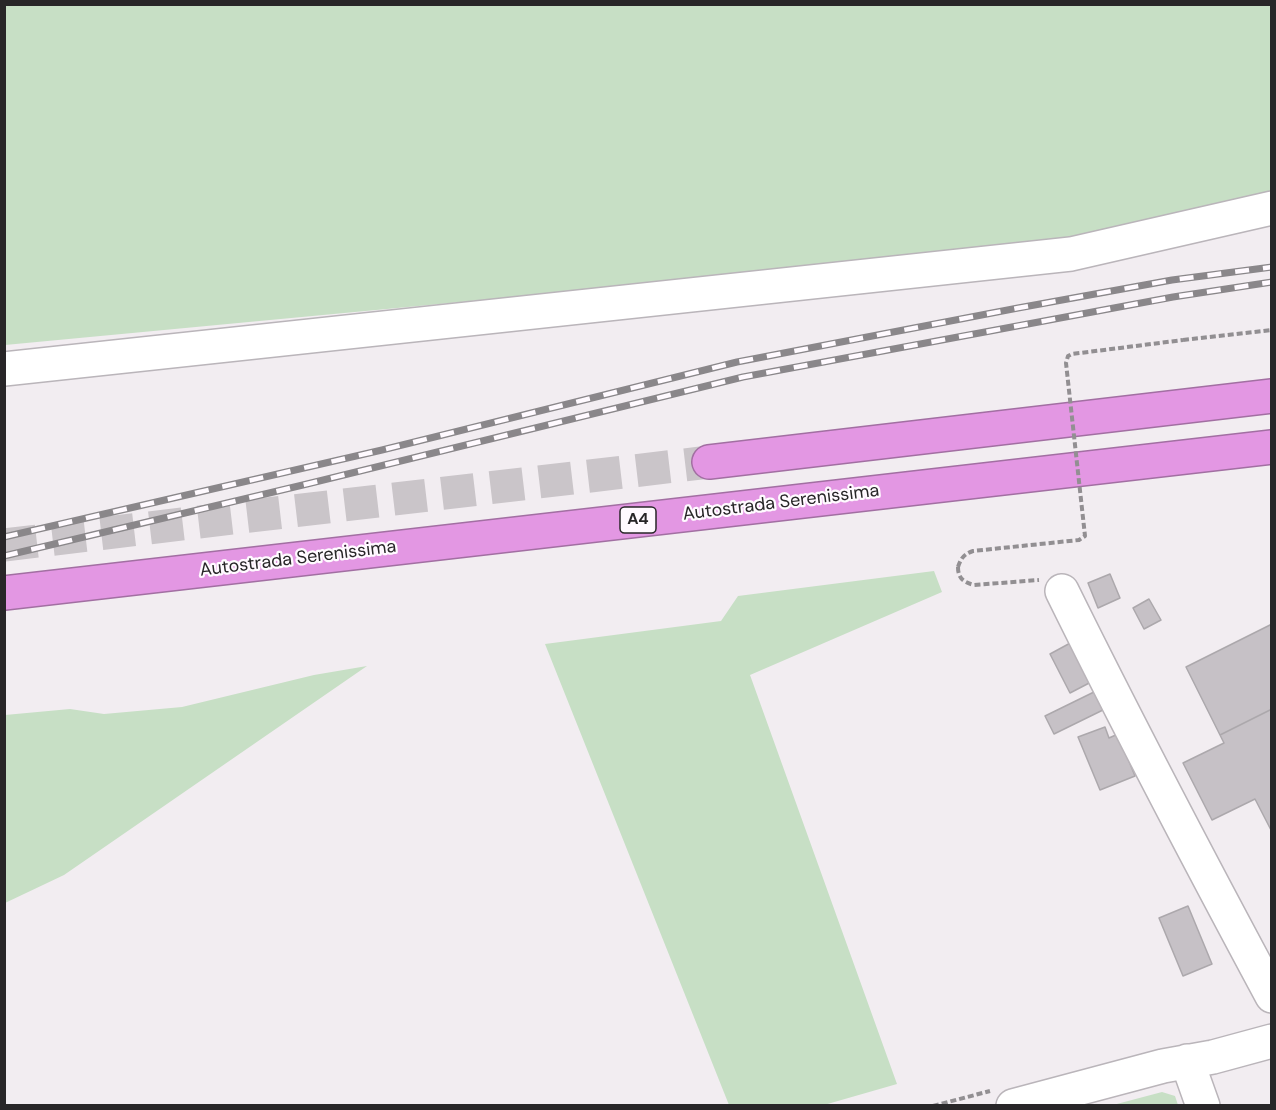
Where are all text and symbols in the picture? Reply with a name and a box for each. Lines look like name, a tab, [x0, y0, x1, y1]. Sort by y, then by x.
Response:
street label: Autostrada Serenissima	[682, 480, 880, 526]
road number: A4	[620, 507, 656, 533]
street label: Autostrada Serenissima	[199, 536, 397, 582]

